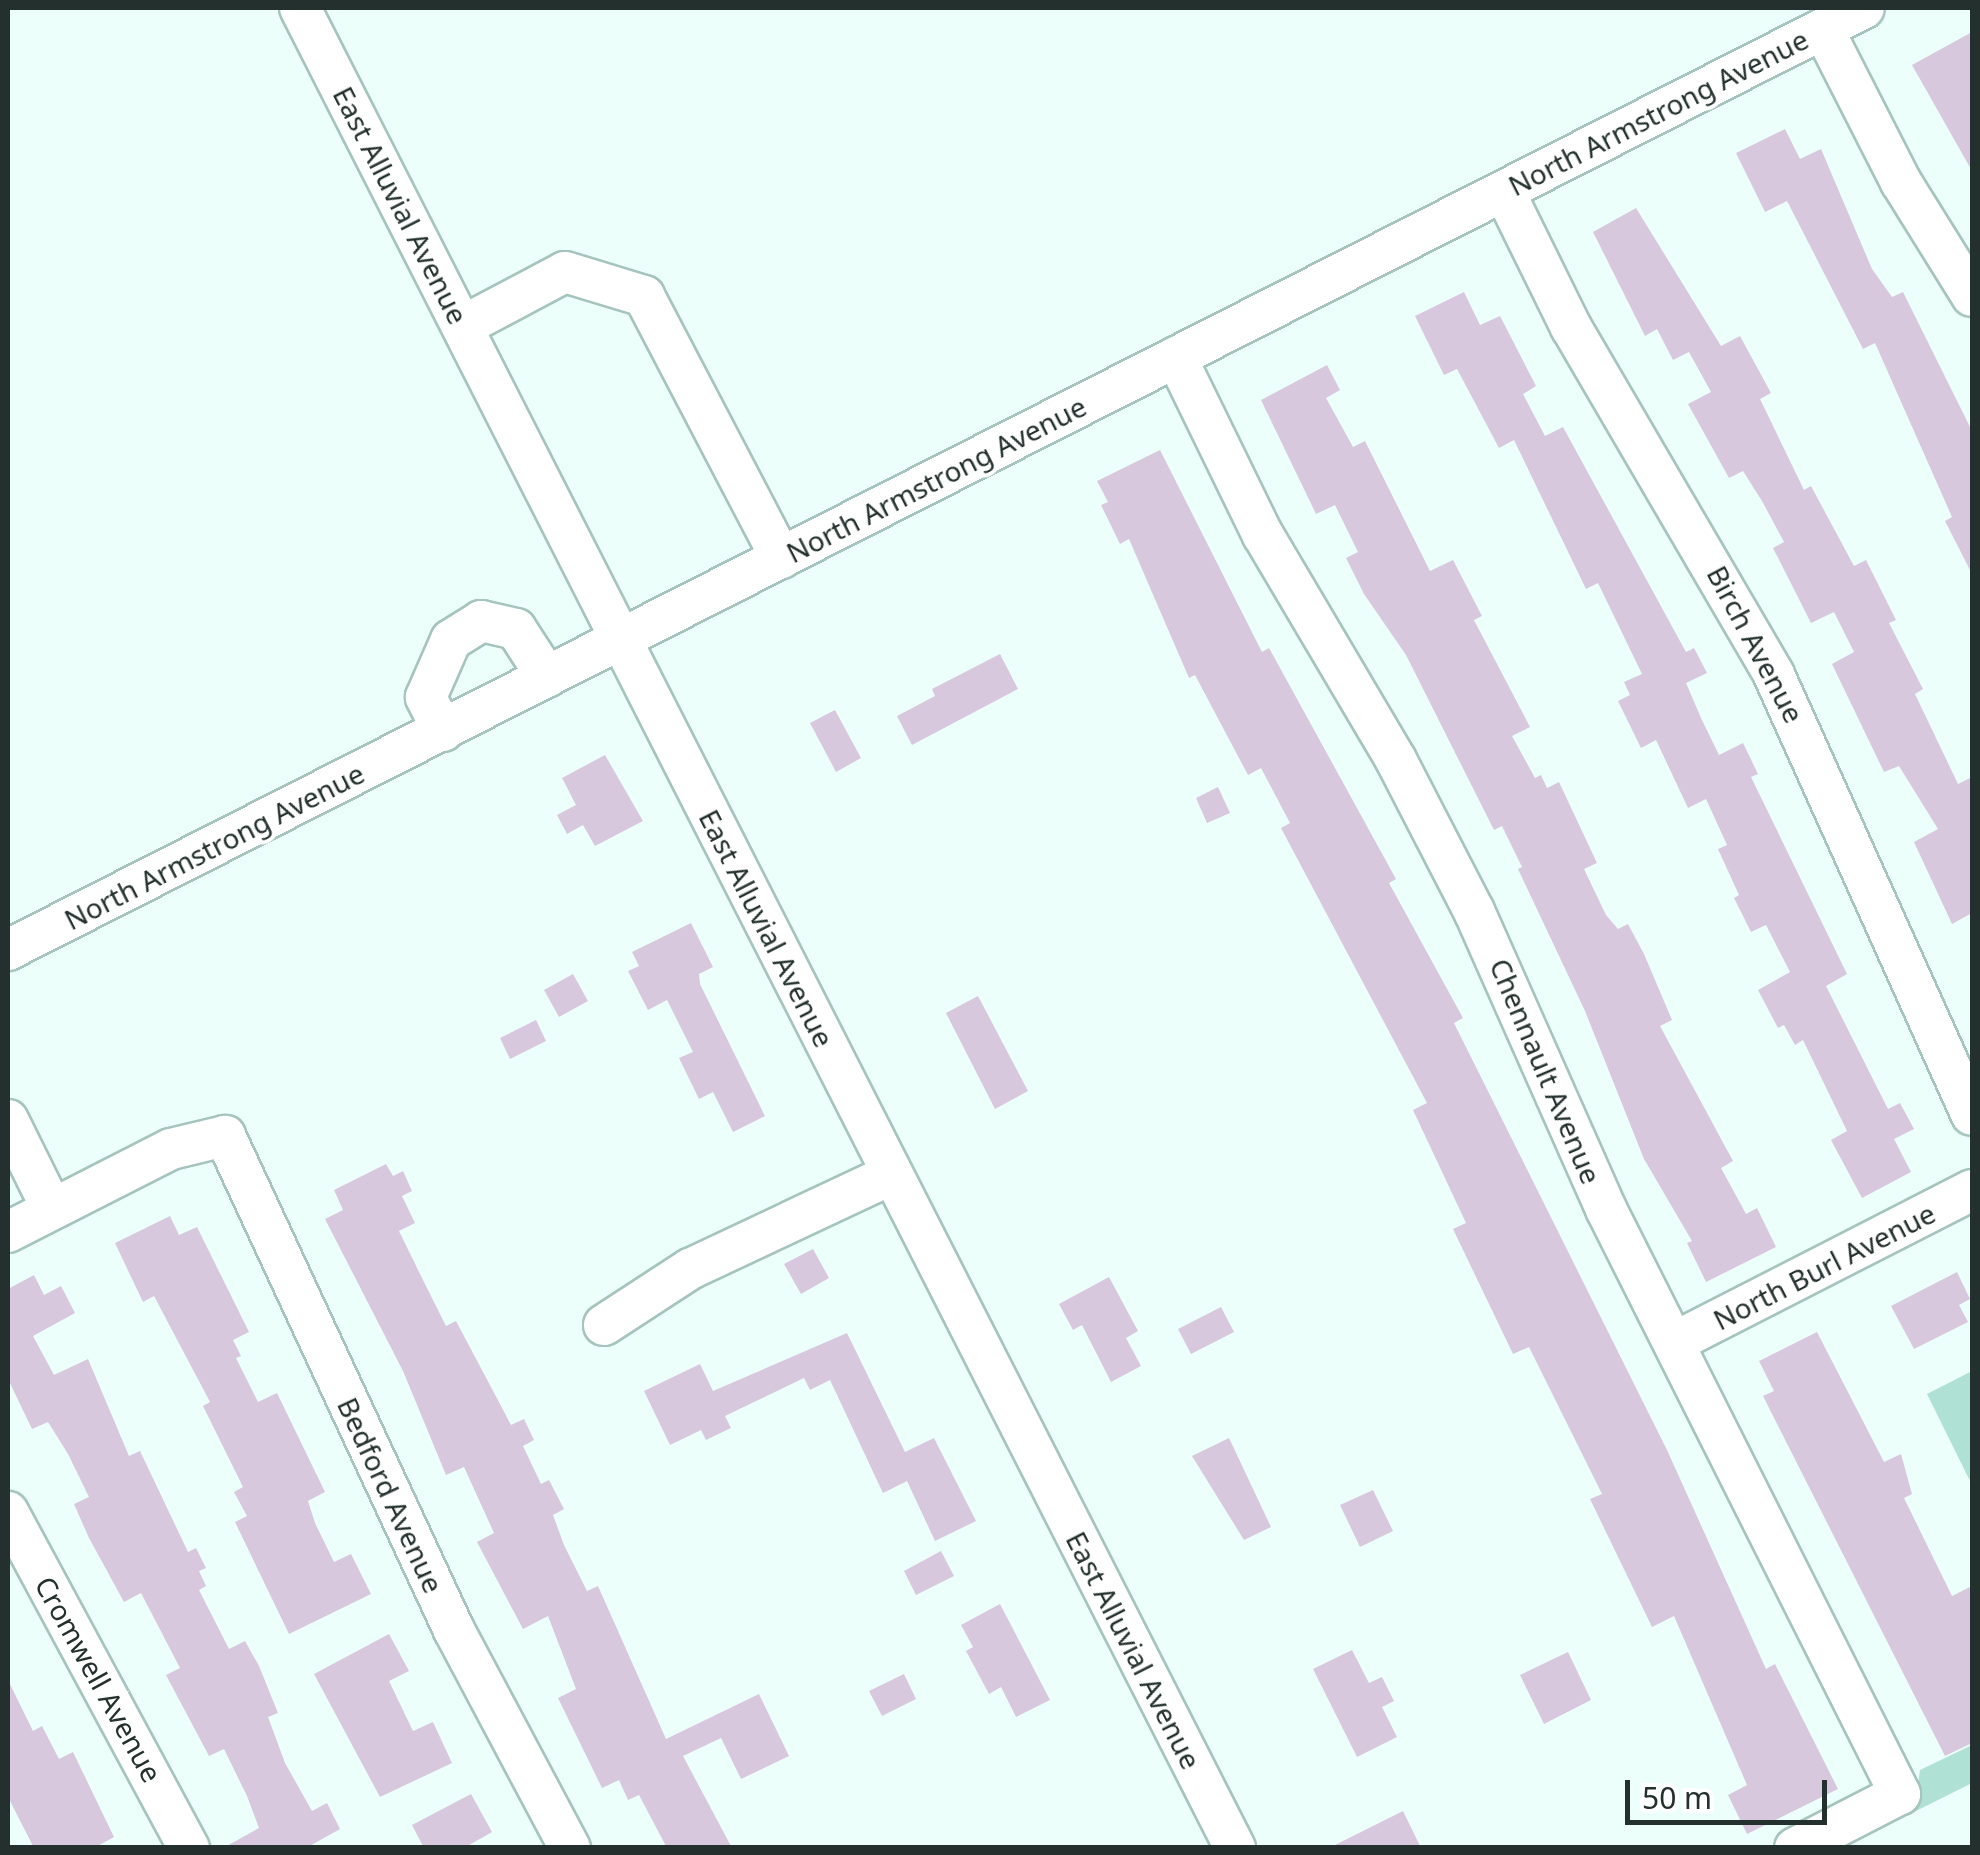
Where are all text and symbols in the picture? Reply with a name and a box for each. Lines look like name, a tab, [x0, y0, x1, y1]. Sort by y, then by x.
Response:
street label: North Armstrong Avenue	[1503, 22, 1813, 202]
street label: East Alluvial Avenue	[327, 81, 475, 329]
street label: North Armstrong Avenue	[781, 389, 1091, 569]
street label: Birch Avenue	[1701, 560, 1811, 728]
street label: North Armstrong Avenue	[59, 756, 369, 936]
street label: East Alluvial Avenue	[693, 804, 841, 1052]
street label: Chennault Avenue	[1483, 953, 1609, 1189]
street label: North Burl Avenue	[1708, 1196, 1940, 1336]
street label: Bedford Avenue	[331, 1392, 451, 1598]
street label: East Alluvial Avenue	[1060, 1526, 1208, 1774]
street label: Cromwell Avenue	[29, 1570, 169, 1788]
scale bar	[1630, 1760, 1832, 1822]
text: 50 m	[1642, 1777, 1712, 1818]

